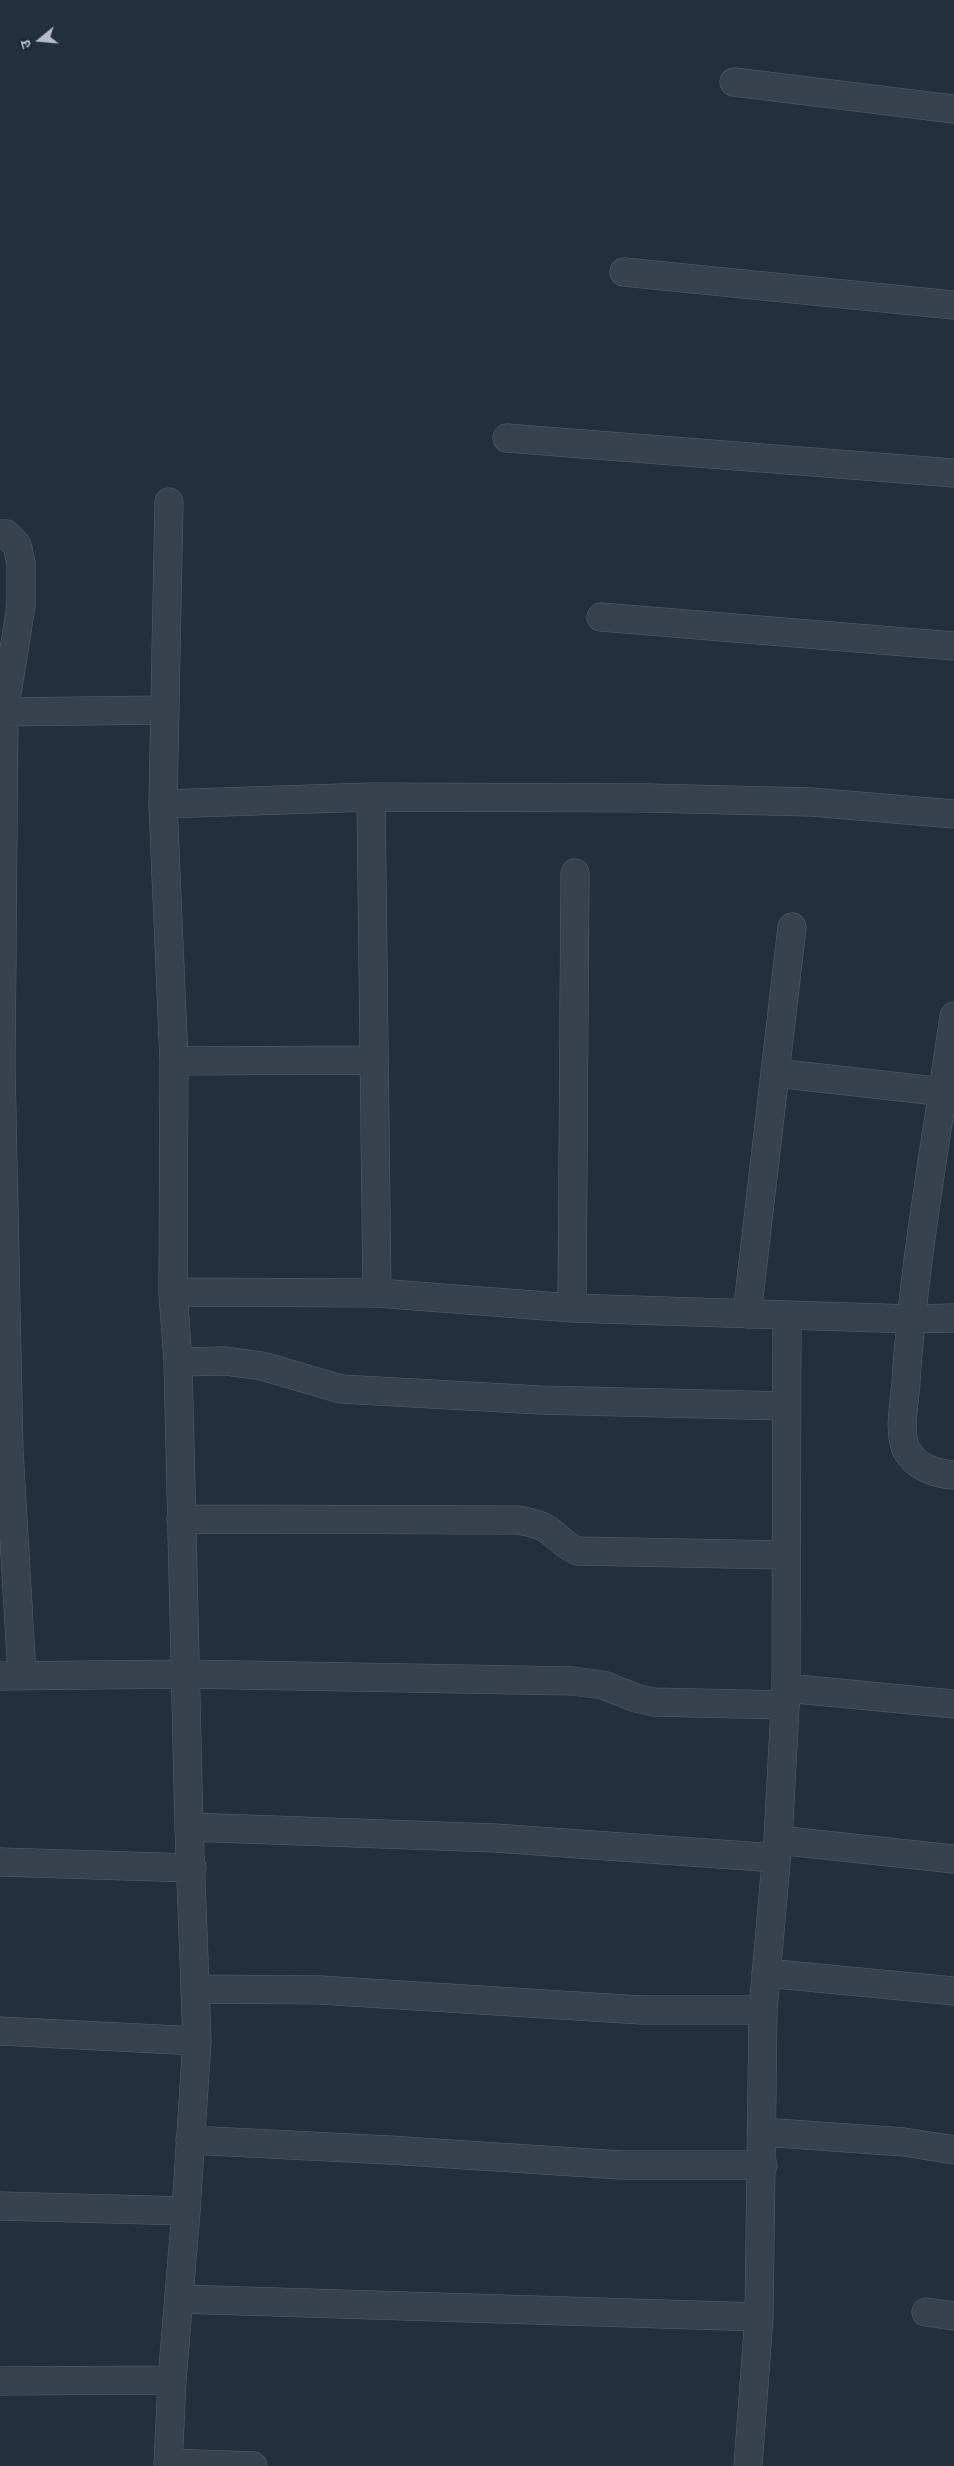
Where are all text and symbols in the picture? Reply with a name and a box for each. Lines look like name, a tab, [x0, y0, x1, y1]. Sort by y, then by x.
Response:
north arrow	[15, 15, 65, 65]
text: उ	[14, 38, 36, 52]

